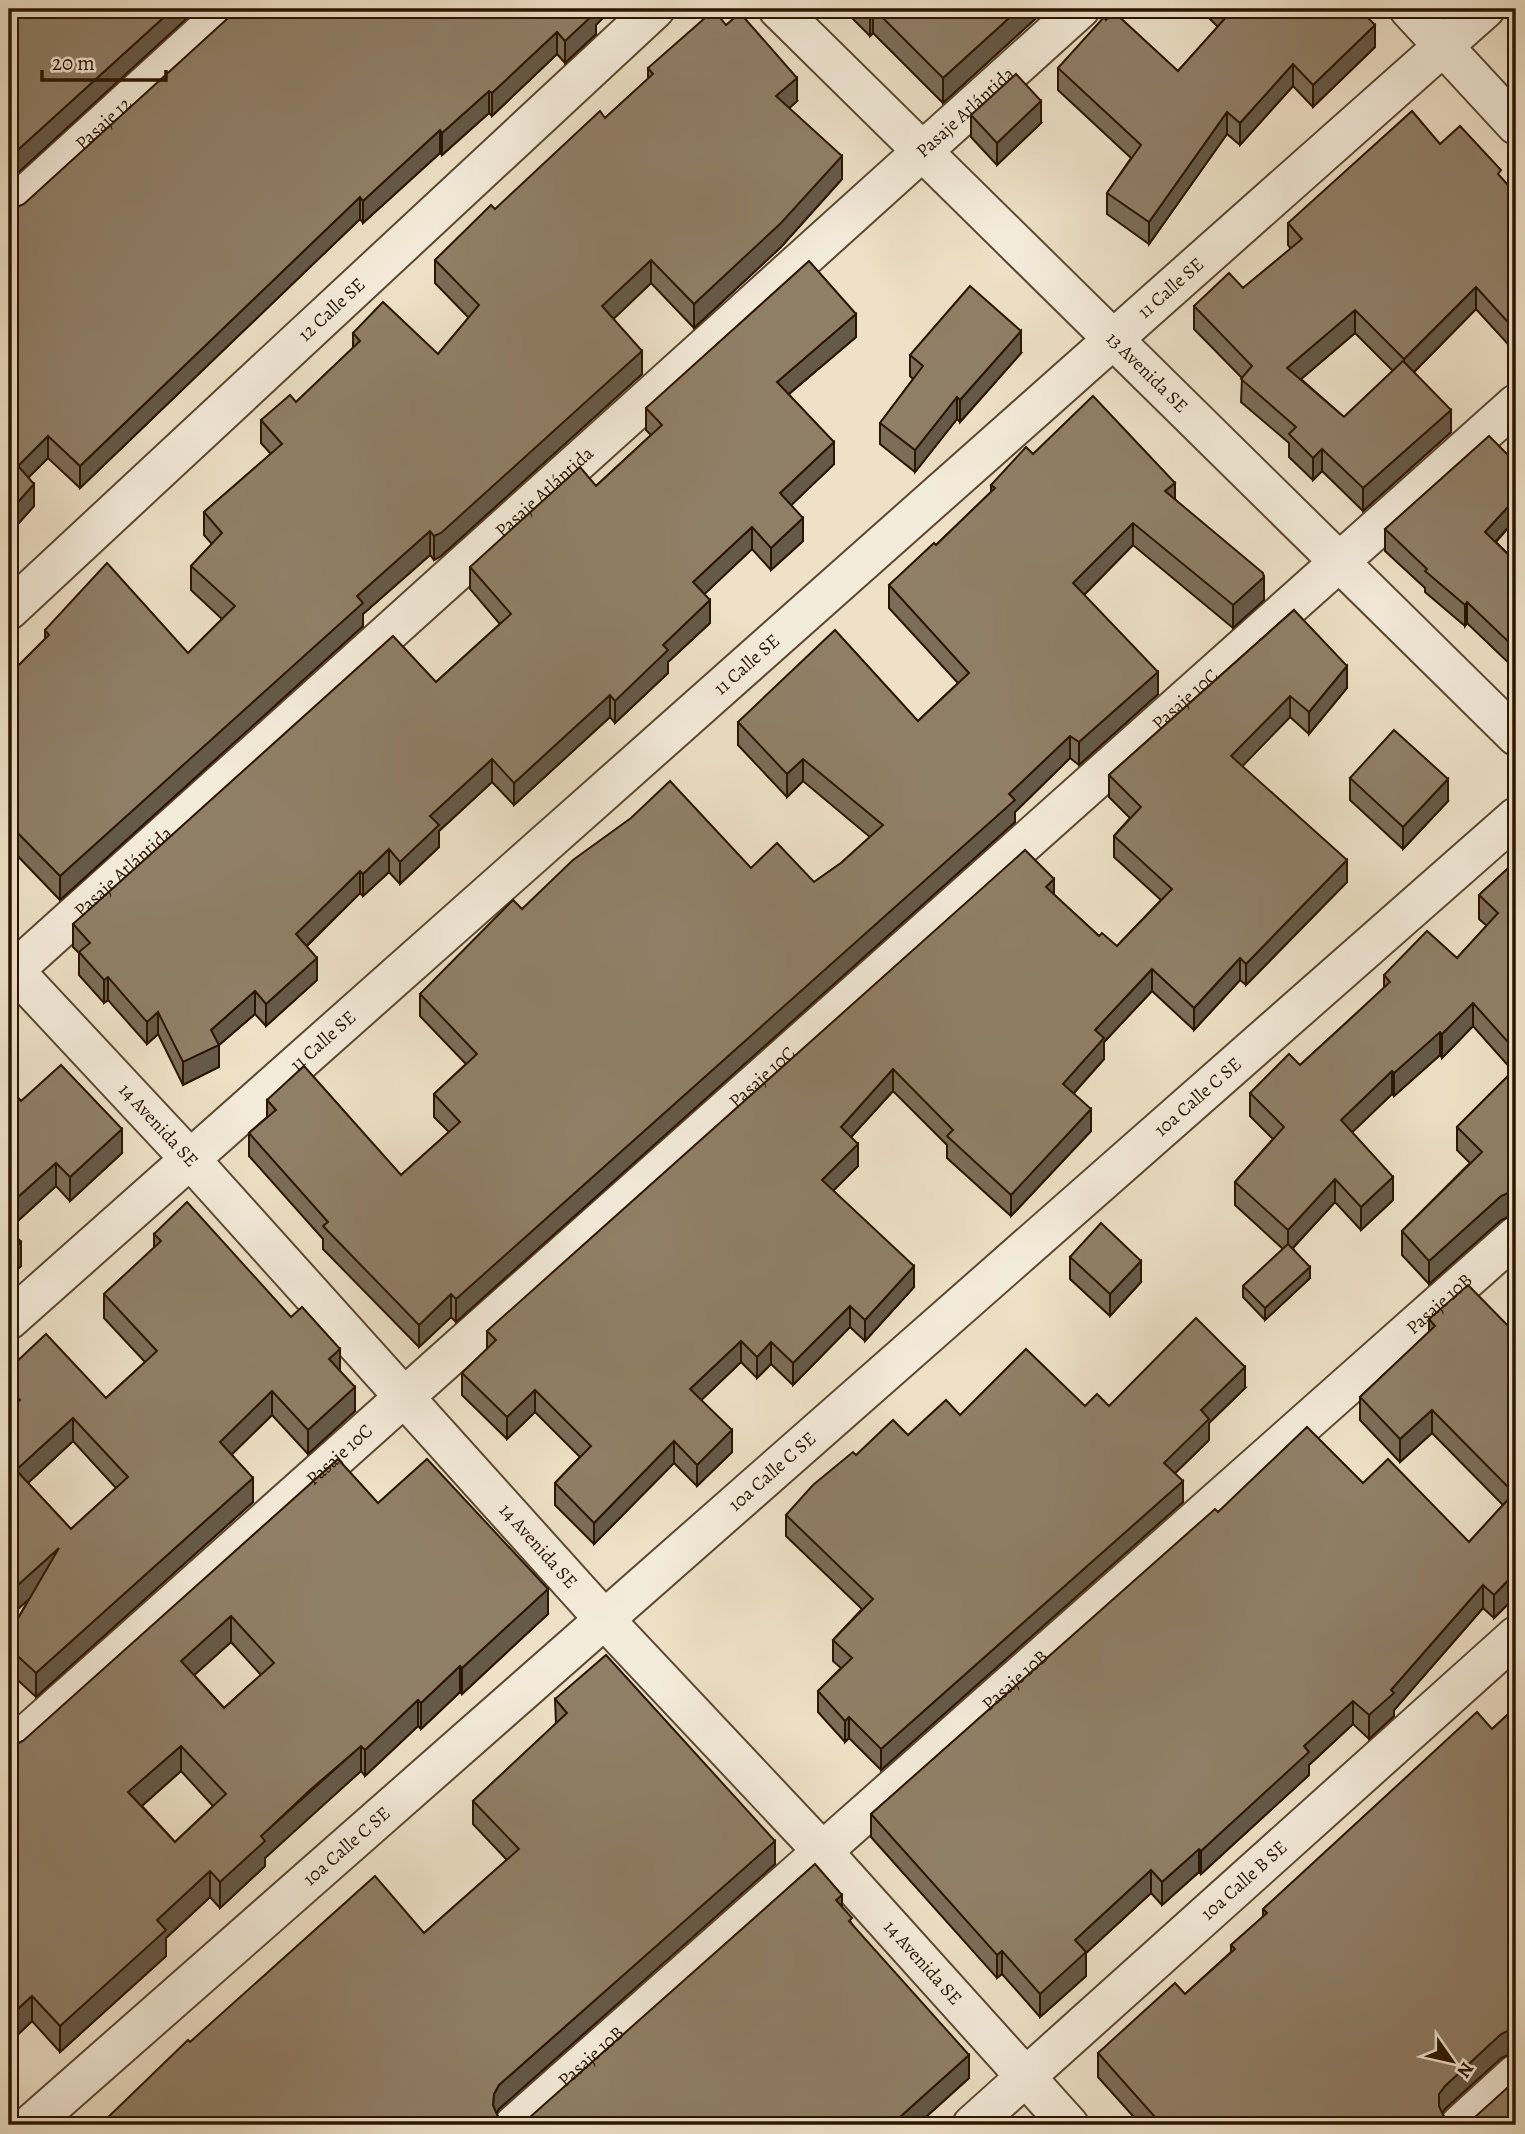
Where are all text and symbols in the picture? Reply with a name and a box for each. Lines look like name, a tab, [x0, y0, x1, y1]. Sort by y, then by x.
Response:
scale bar	[42, 38, 166, 82]
text: 20 m	[52, 49, 95, 77]
street label: Pasaje Atlántida	[910, 61, 1020, 164]
street label: Pasaje 12	[70, 91, 137, 156]
street label: 11 Calle SE	[1132, 252, 1210, 324]
street label: 12 Calle SE	[293, 272, 371, 347]
street label: 13 Avenida SE	[1100, 326, 1194, 419]
street label: Pasaje Atlántida	[489, 441, 599, 543]
street label: 11 Calle SE	[708, 628, 786, 701]
street label: Pasaje 10C	[1146, 663, 1224, 736]
street label: Pasaje Atlántida	[68, 820, 178, 923]
street label: 11 Calle SE	[284, 1005, 362, 1078]
street label: Pasaje 10C	[723, 1041, 801, 1114]
street label: 10a Calle C SE	[1149, 1051, 1247, 1143]
street label: 14 Avenida SE	[113, 1077, 204, 1173]
street label: Pasaje 10B	[1401, 1268, 1478, 1340]
street label: Pasaje 10C	[301, 1418, 378, 1492]
street label: 10a Calle C SE	[723, 1426, 822, 1517]
street label: 14 Avenida SE	[493, 1498, 583, 1594]
street label: Pasaje 10B	[976, 1644, 1054, 1717]
street label: 10a Calle C SE	[297, 1801, 396, 1892]
street label: 10a Calle B SE	[1195, 1835, 1293, 1926]
street label: 14 Avenida SE	[878, 1915, 968, 2011]
street label: Pasaje 10B	[552, 2020, 630, 2093]
north arrow	[1416, 2025, 1486, 2096]
text: N	[1451, 2057, 1480, 2083]

